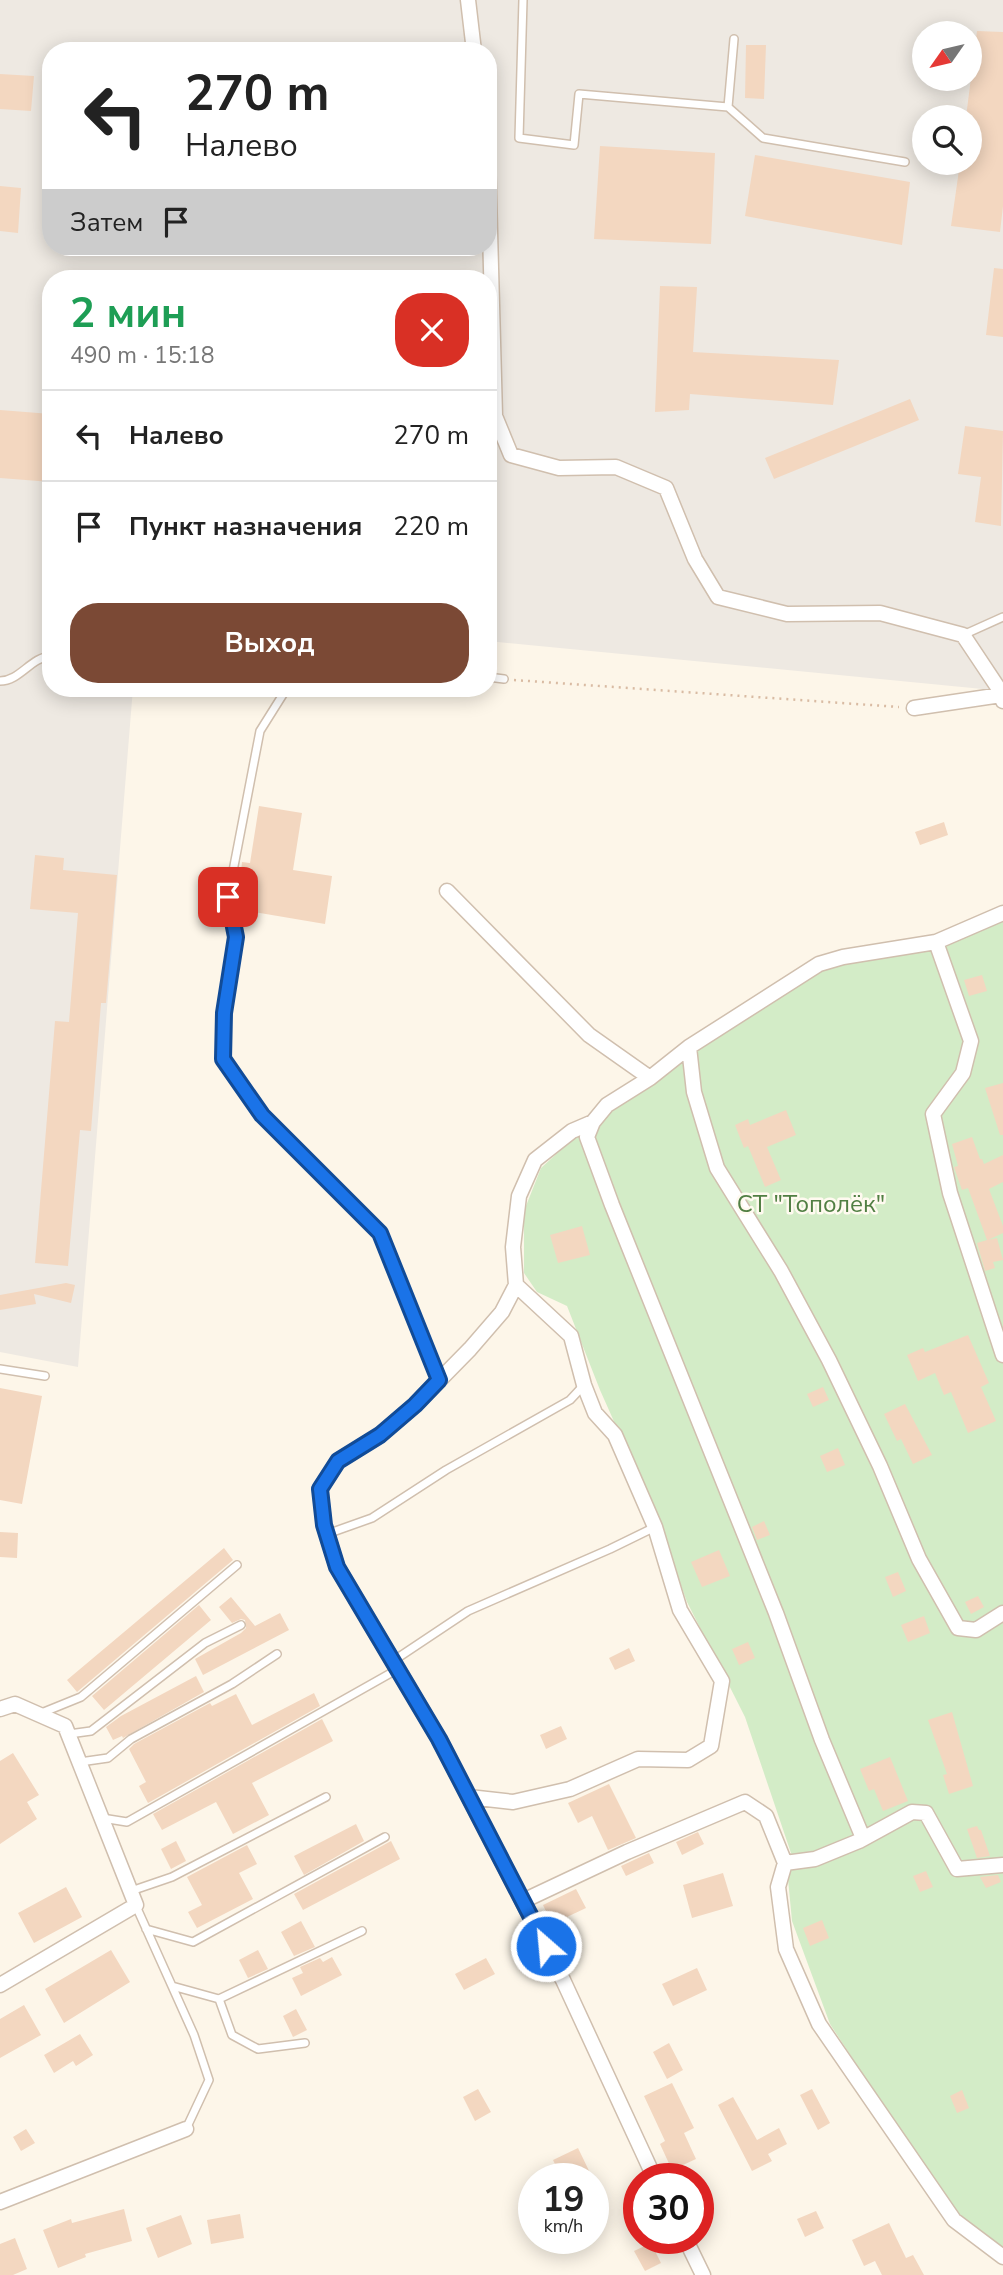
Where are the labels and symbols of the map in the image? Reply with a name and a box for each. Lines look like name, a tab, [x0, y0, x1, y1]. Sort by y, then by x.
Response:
north arrow	[912, 21, 982, 91]
pin	[198, 867, 258, 927]
park label: СТ "Тополёк"	[737, 1188, 885, 1220]
position arrow	[509, 1909, 583, 1983]
speed limit sign: 30	[623, 2163, 714, 2254]

